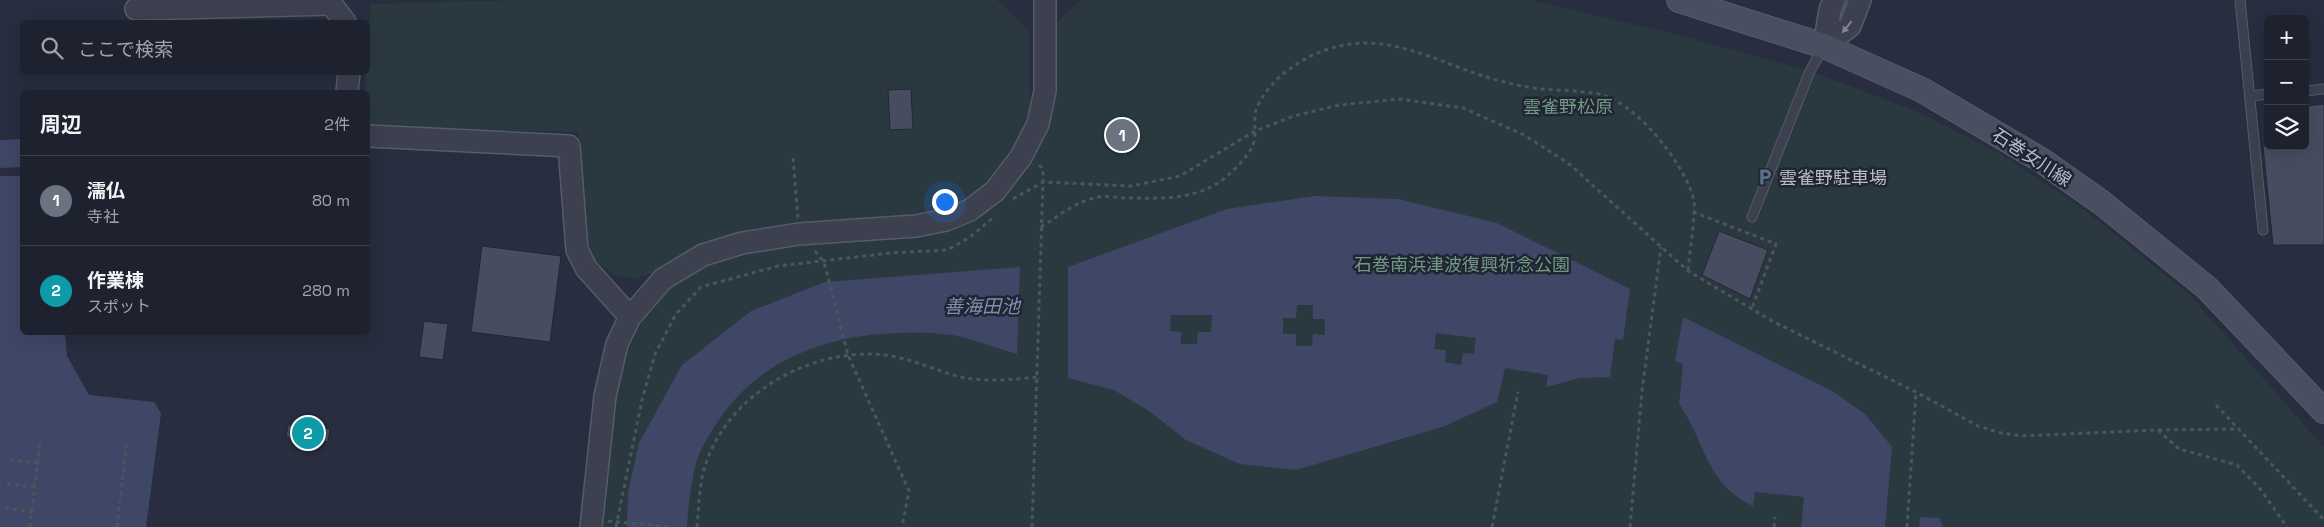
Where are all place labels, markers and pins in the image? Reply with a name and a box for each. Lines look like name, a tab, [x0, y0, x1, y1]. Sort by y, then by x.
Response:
pin: 1	[1106, 116, 1138, 154]
place label: 雲雀野駐車場	[1779, 166, 1887, 189]
parking icon: 雲雀野駐車場	[1755, 167, 1775, 187]
pin: 2	[292, 414, 324, 452]

